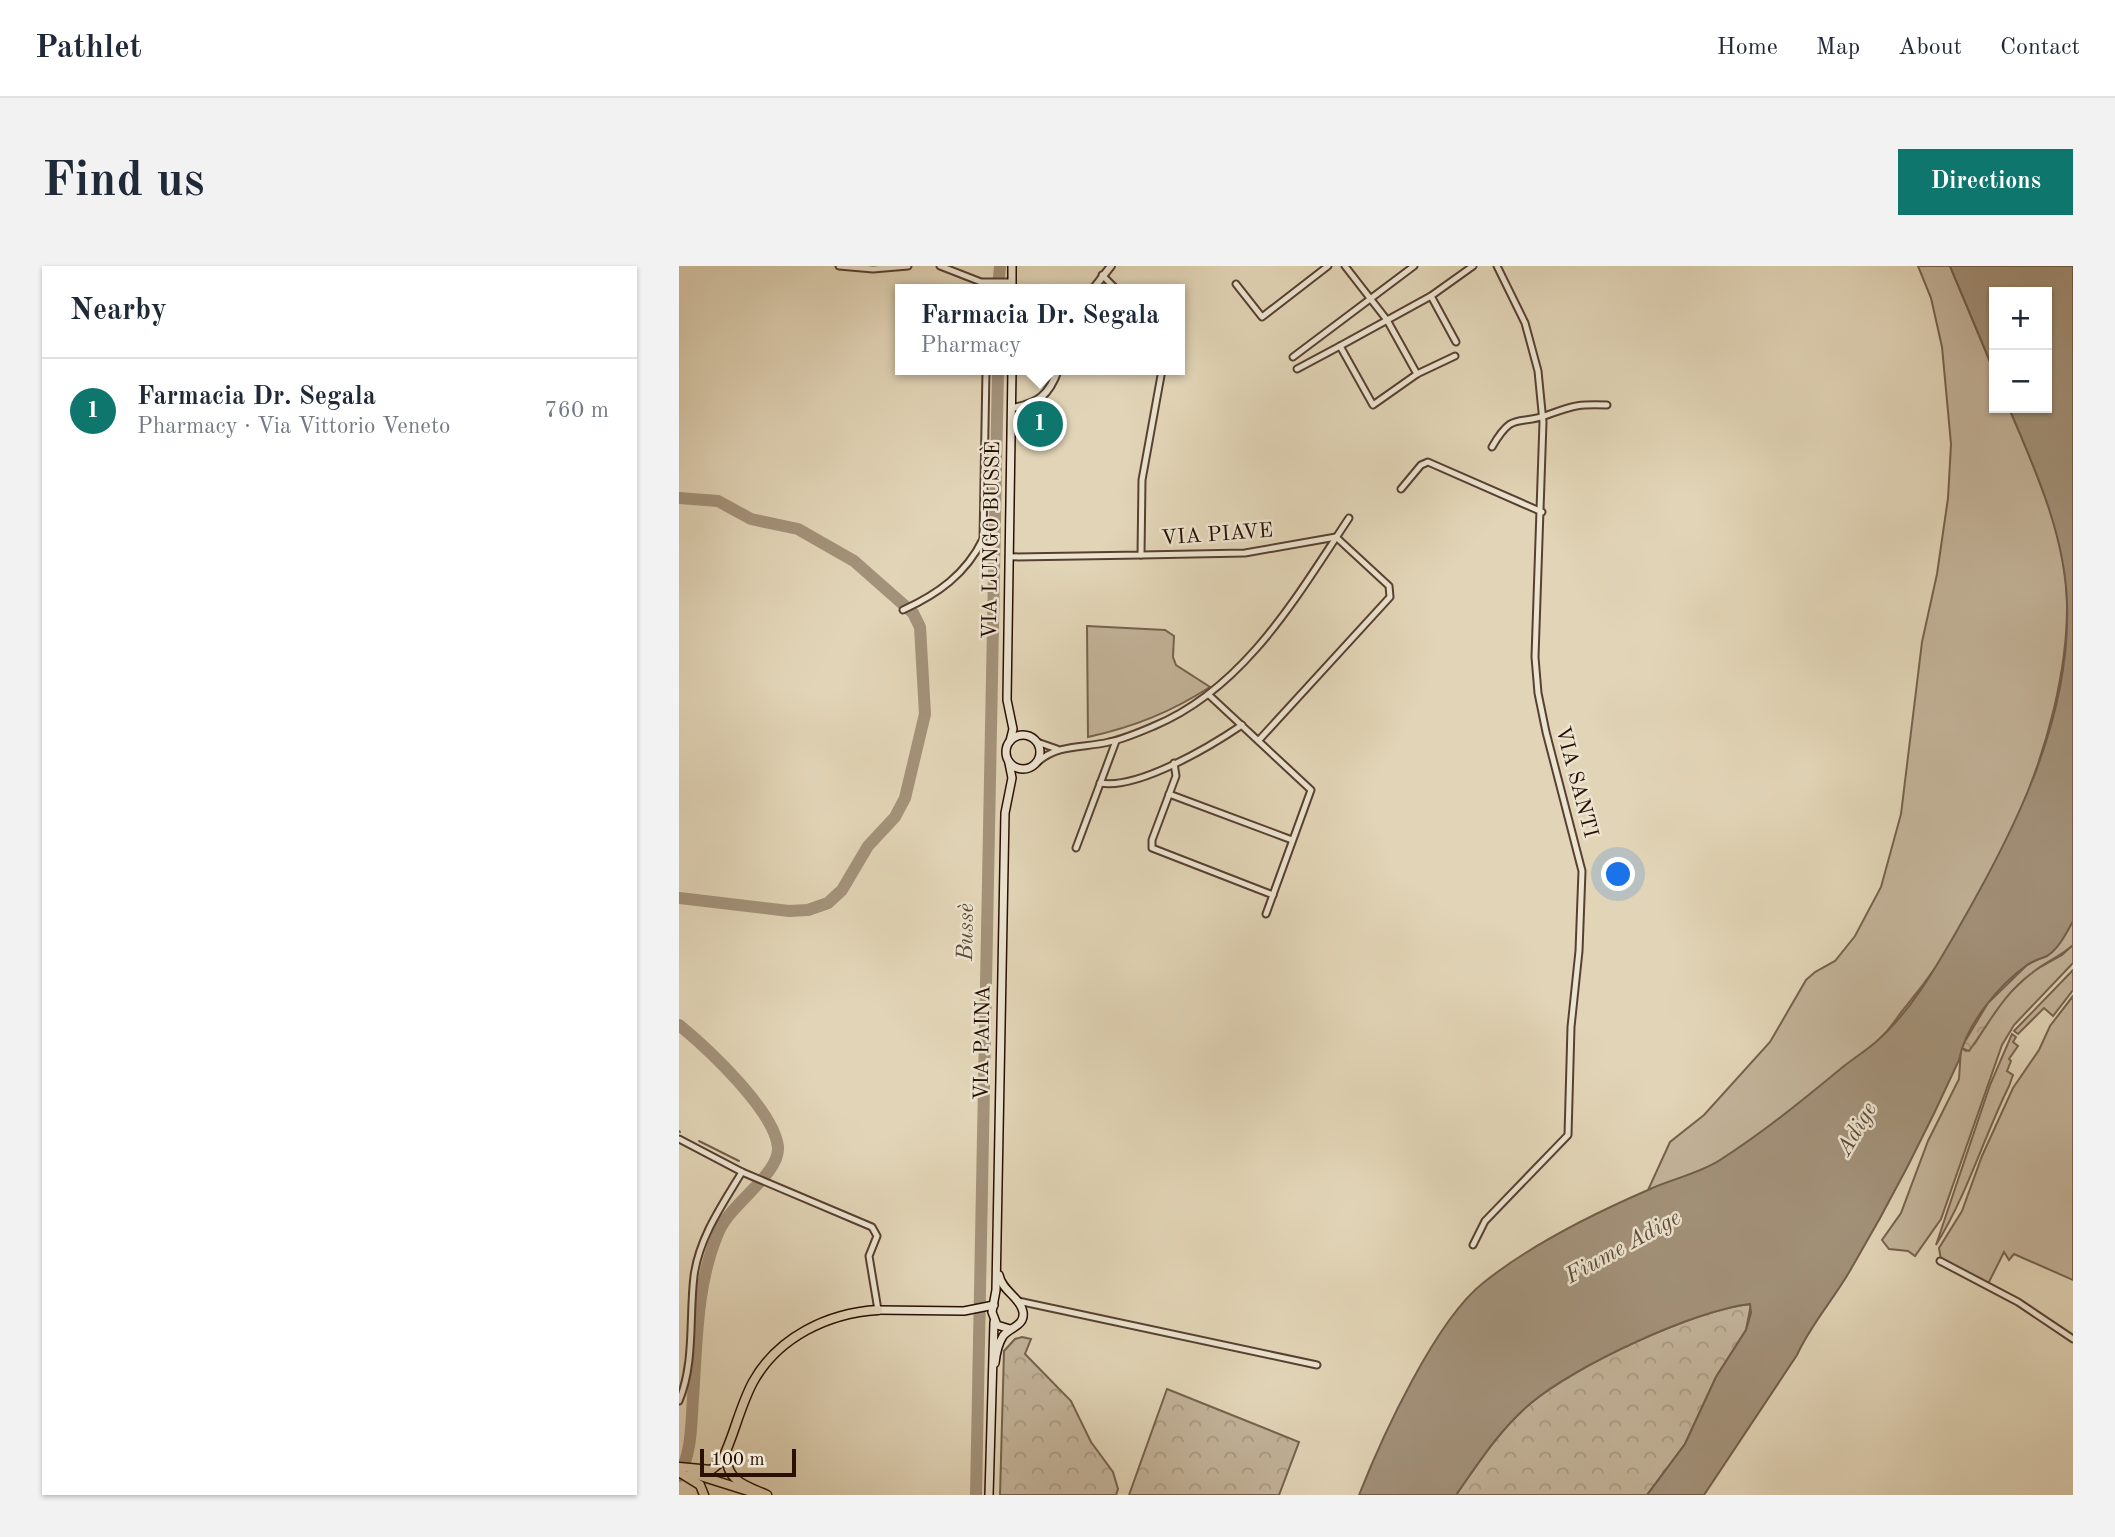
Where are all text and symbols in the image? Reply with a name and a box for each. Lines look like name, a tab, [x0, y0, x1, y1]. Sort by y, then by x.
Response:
text: Pathlet	[35, 32, 142, 65]
text: Home	[1717, 36, 1778, 60]
text: Map	[1816, 36, 1860, 60]
text: About	[1898, 36, 1962, 60]
text: Contact	[2000, 36, 2080, 60]
button: Directions	[1898, 149, 2073, 215]
text: Find us	[42, 158, 205, 207]
popup	[895, 284, 1185, 375]
map controls	[1989, 287, 2052, 413]
button: +	[1989, 287, 2052, 350]
text: Nearby	[70, 296, 167, 326]
text: Farmacia Dr. Segala	[921, 303, 1159, 329]
text: Pharmacy	[921, 334, 1021, 357]
button: −	[1989, 350, 2052, 413]
text: Farmacia Dr. Segala	[137, 384, 376, 410]
pin: 1	[1017, 398, 1063, 450]
text: 1	[86, 399, 100, 422]
text: 760 m	[544, 399, 609, 422]
text: Pharmacy · Via Vittorio Veneto	[137, 415, 450, 438]
street label: VIA LUNGO BUSSÈ	[976, 441, 1004, 639]
street label: VIA PIAVE	[1160, 521, 1274, 549]
street label: VIA SANTI	[1551, 724, 1601, 840]
your location	[1601, 857, 1635, 891]
water label: Bussè	[954, 903, 978, 962]
street label: VIA PAINA	[971, 985, 995, 1101]
water label: Adige	[1832, 1099, 1882, 1162]
water label: Fiume Adige	[1561, 1206, 1685, 1289]
scale bar	[700, 1446, 796, 1478]
text: 100 m	[711, 1451, 764, 1470]

